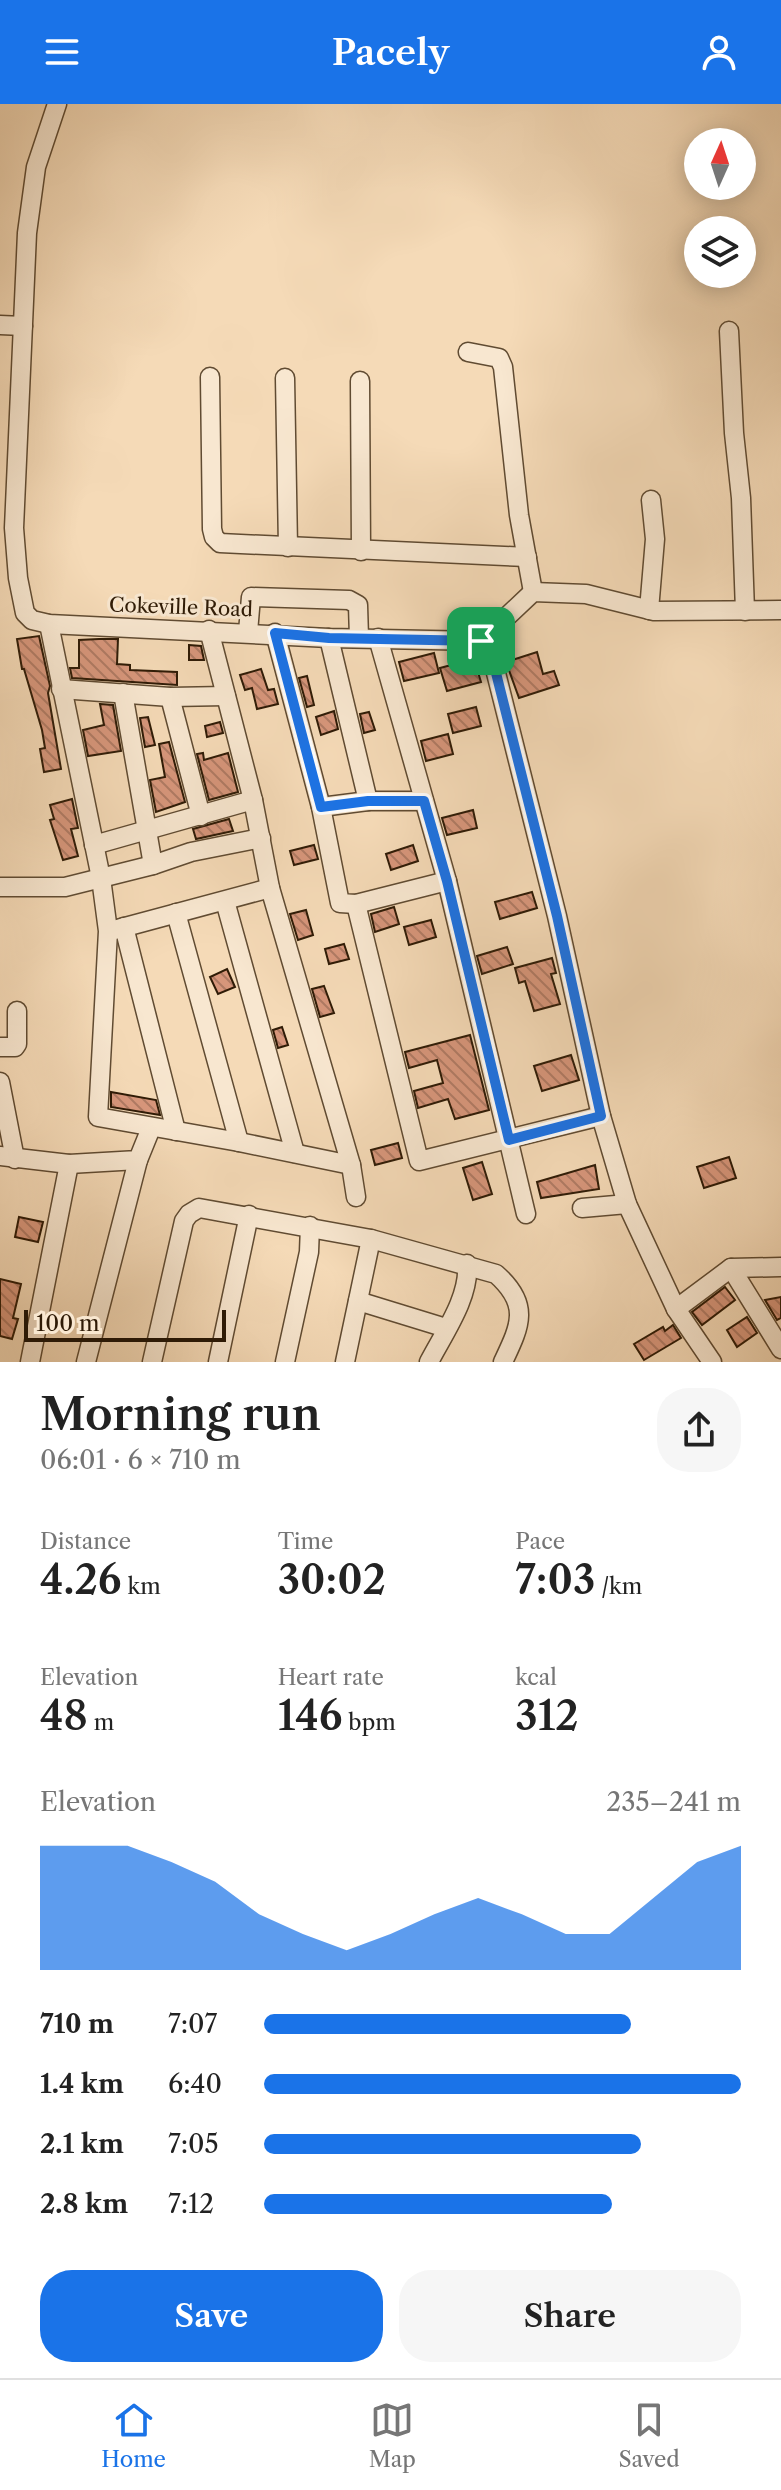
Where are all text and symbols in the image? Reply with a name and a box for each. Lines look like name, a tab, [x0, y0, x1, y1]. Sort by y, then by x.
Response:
icon: menu	[40, 30, 84, 74]
text: Pacely	[332, 30, 449, 74]
icon: person	[697, 30, 741, 74]
north arrow	[684, 128, 756, 200]
map controls	[684, 128, 756, 288]
button: layers	[684, 216, 756, 288]
street label: Cokeville Road	[109, 592, 253, 622]
pin	[447, 607, 515, 675]
icon: arrive	[459, 619, 503, 663]
scale bar	[24, 1306, 226, 1342]
text: 100 m	[36, 1310, 99, 1337]
text: Morning run	[40, 1387, 321, 1441]
button: share	[657, 1388, 741, 1472]
text: 06:01 · 6 × 710 m	[40, 1444, 241, 1476]
text: Distance	[40, 1528, 131, 1555]
text: Time	[278, 1528, 333, 1555]
text: Pace	[515, 1528, 565, 1555]
text: 4.26	[40, 1555, 122, 1604]
text: 30:02	[278, 1555, 386, 1604]
text: 7:03	[515, 1555, 595, 1604]
text: km	[122, 1573, 161, 1600]
text: /km	[595, 1573, 642, 1600]
text: Elevation	[40, 1664, 138, 1691]
text: Heart rate	[278, 1664, 384, 1691]
text: kcal	[515, 1664, 557, 1691]
text: 48	[40, 1691, 88, 1740]
text: 146	[278, 1691, 343, 1740]
text: 312	[515, 1691, 579, 1740]
text: m	[88, 1709, 114, 1736]
text: bpm	[343, 1709, 396, 1736]
text: Elevation	[40, 1786, 156, 1818]
text: 235–241 m	[606, 1786, 741, 1818]
text: 710 m	[40, 2008, 114, 2040]
text: 7:07	[168, 2008, 217, 2040]
text: 1.4 km	[40, 2068, 124, 2100]
text: 6:40	[168, 2068, 222, 2100]
text: 2.1 km	[40, 2128, 124, 2160]
text: 7:05	[168, 2128, 219, 2160]
text: 2.8 km	[40, 2188, 128, 2220]
text: 7:12	[168, 2188, 214, 2220]
button: Save	[40, 2270, 383, 2362]
button: Share	[399, 2270, 741, 2362]
tab: Home	[101, 2398, 166, 2473]
tab: Map	[369, 2398, 416, 2473]
tab: Saved	[619, 2398, 680, 2473]

